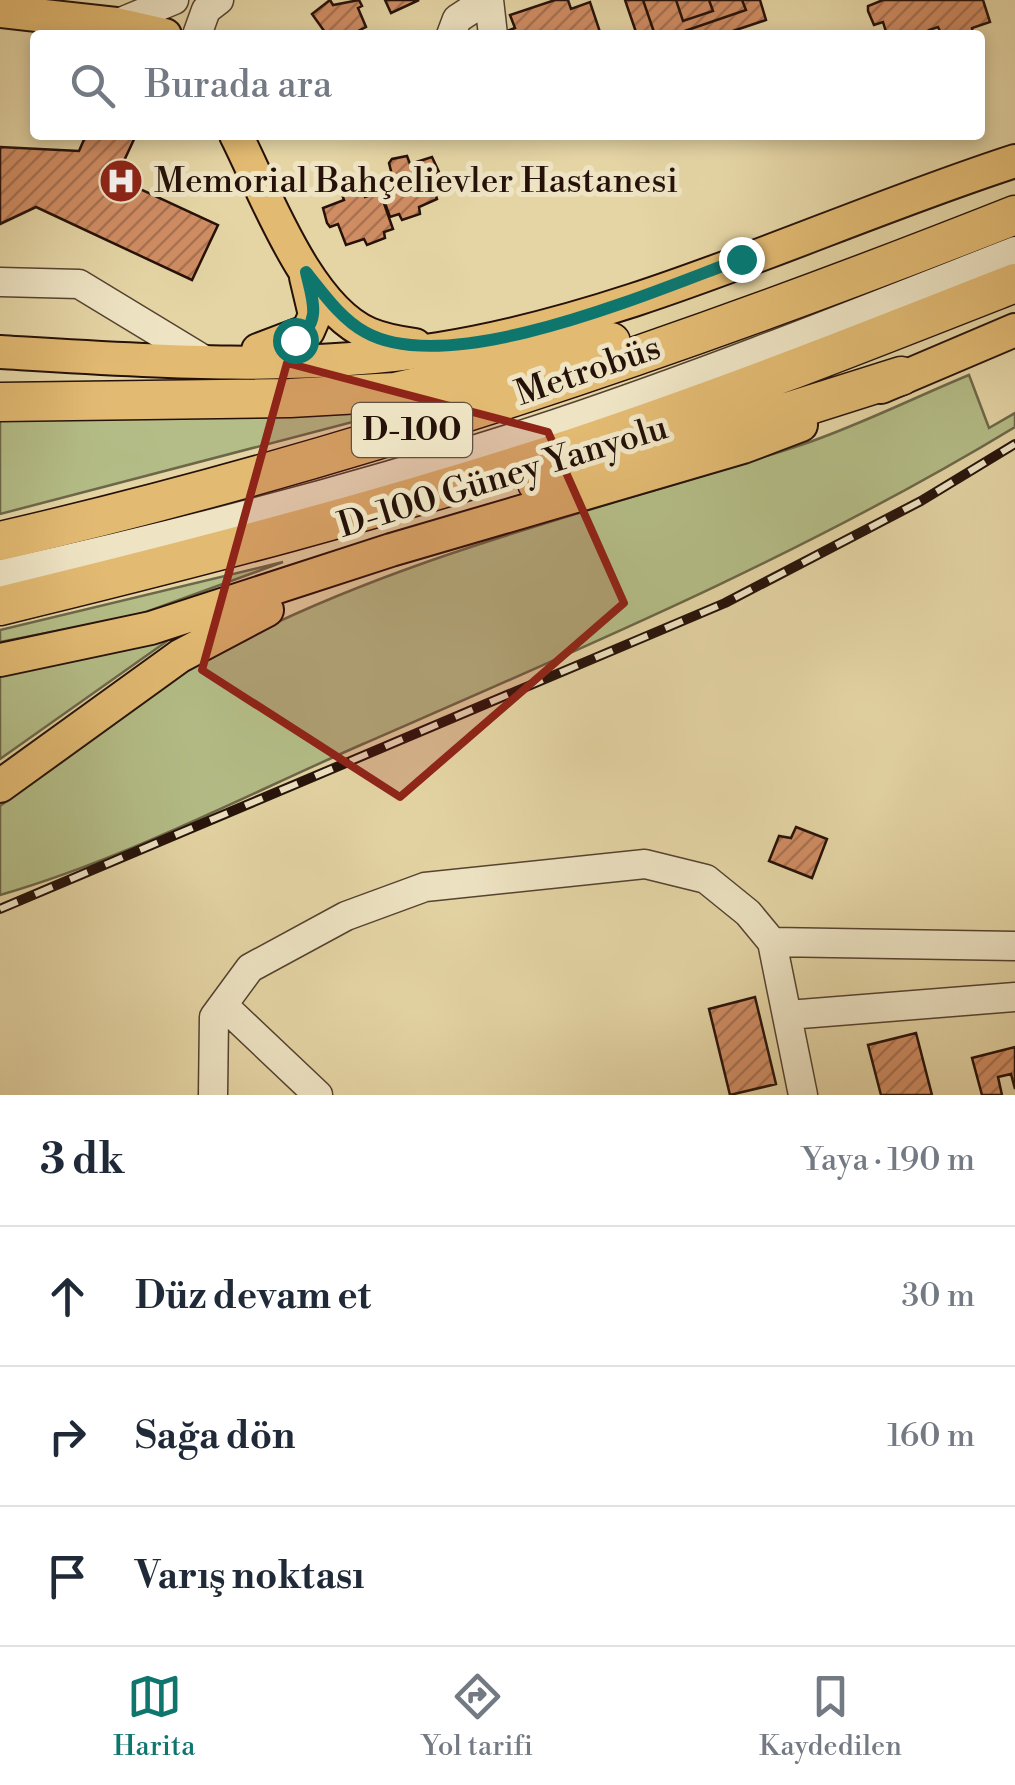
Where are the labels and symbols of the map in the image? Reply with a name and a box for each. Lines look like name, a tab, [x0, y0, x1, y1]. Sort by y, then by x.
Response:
hospital icon: Memorial Bahçelievler Hastanesi	[98, 158, 144, 204]
place label: Memorial Bahçelievler Hastanesi	[154, 160, 678, 203]
route end	[719, 237, 765, 283]
route start	[273, 318, 319, 364]
street label: Metrobüs	[510, 326, 666, 416]
road number: D-100	[352, 403, 472, 457]
street label: D-100 Güney Yanyolu	[333, 406, 673, 548]

